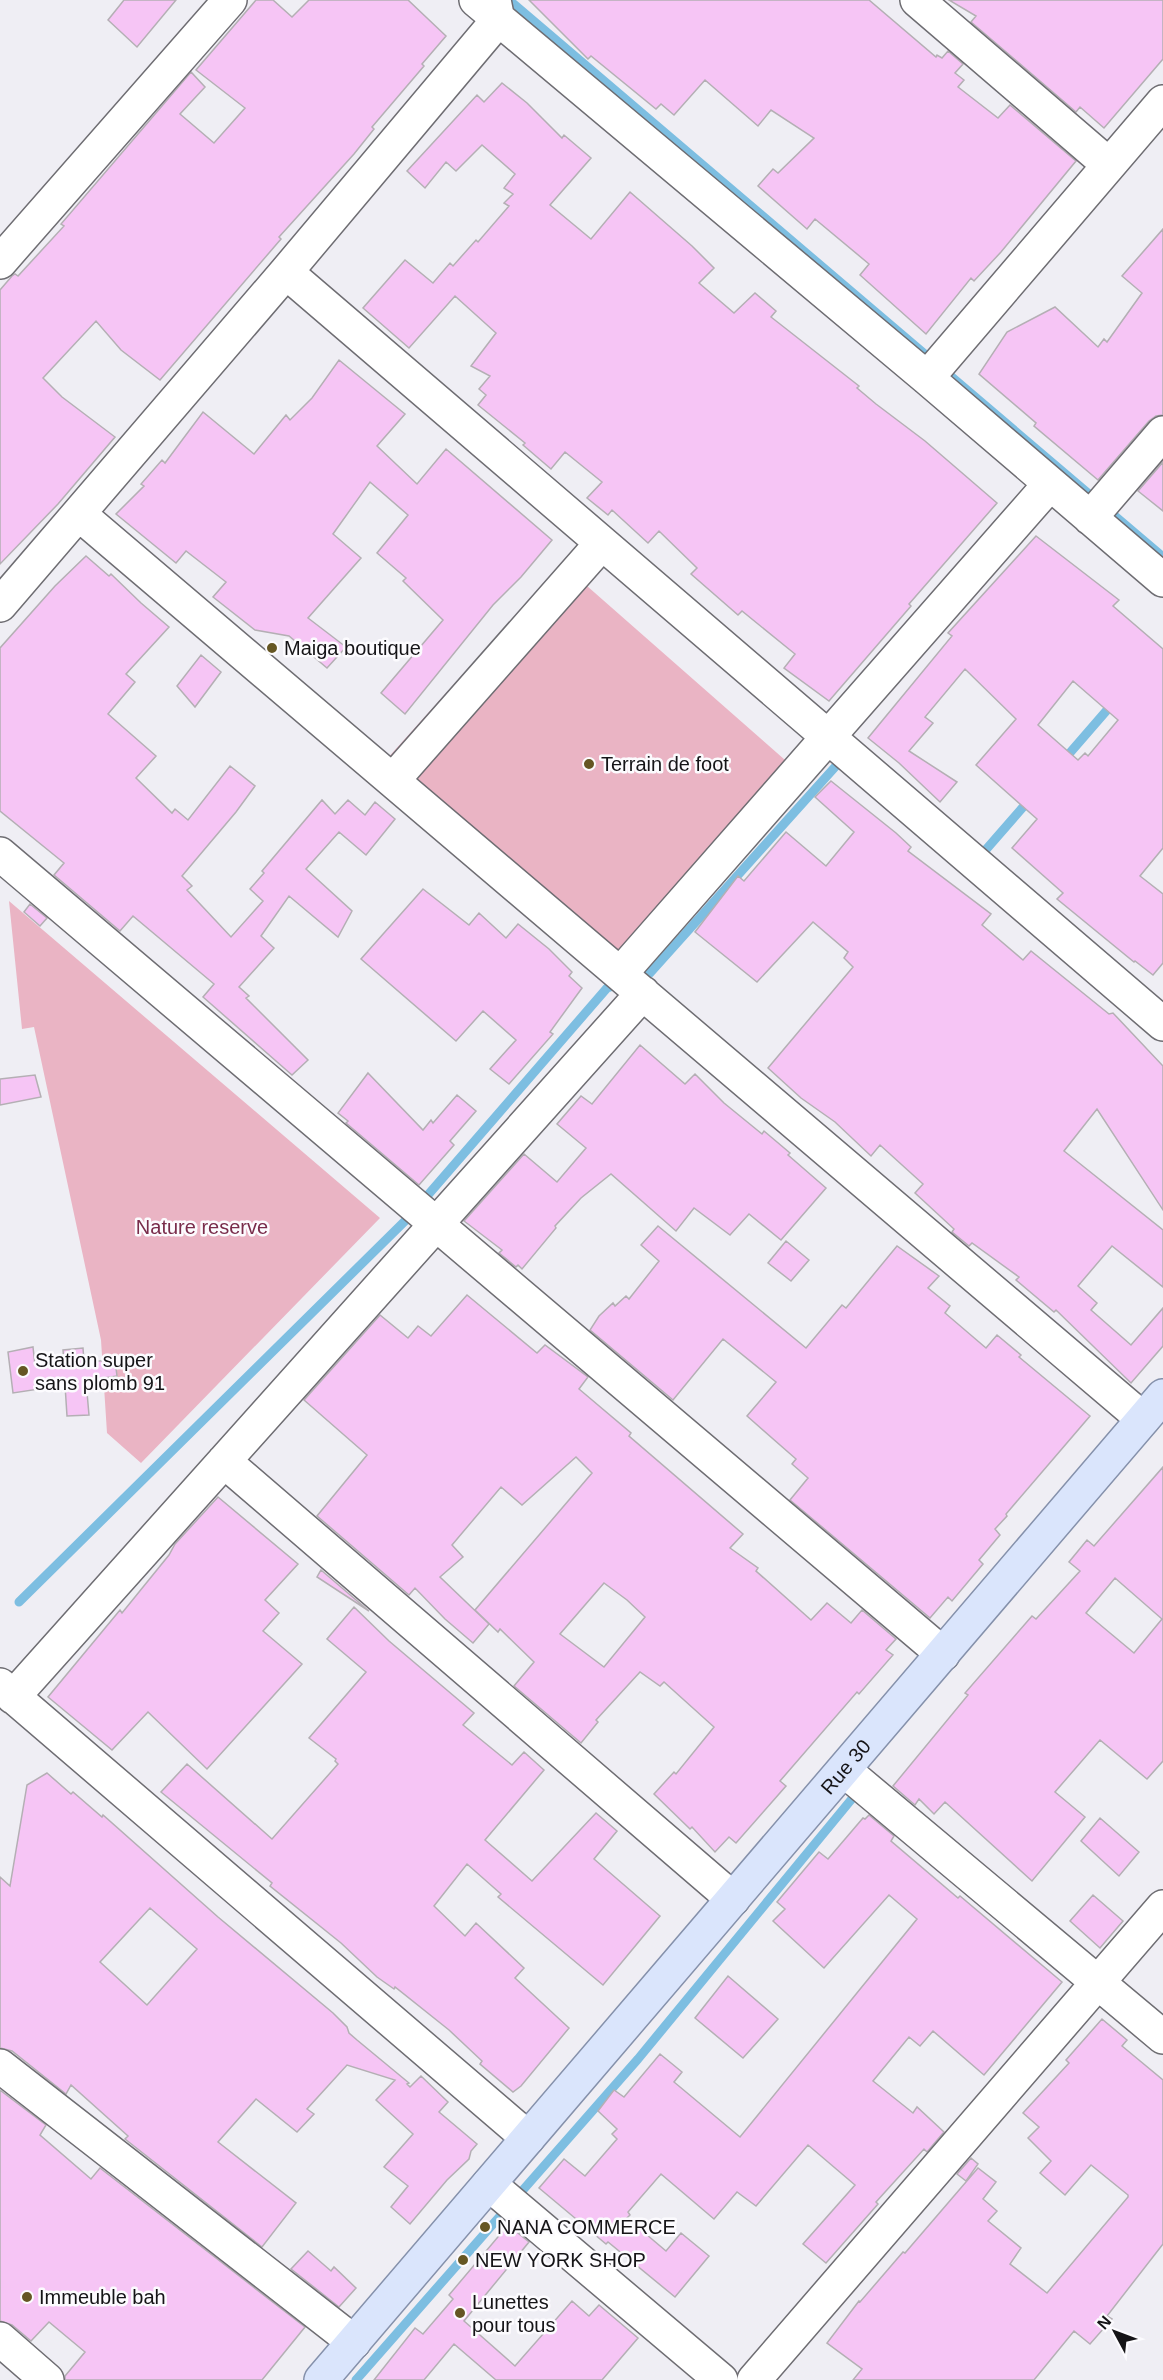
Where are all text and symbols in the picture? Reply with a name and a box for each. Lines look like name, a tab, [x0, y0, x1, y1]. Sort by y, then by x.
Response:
place label: Maiga boutique	[284, 637, 421, 659]
marker: Maiga boutique	[265, 641, 279, 655]
place label: Terrain de foot	[601, 753, 729, 775]
marker: Terrain de foot	[582, 757, 596, 771]
park label: Nature reserve	[136, 1216, 268, 1238]
place label: Station super sans plomb 91	[35, 1349, 165, 1394]
marker: Station super sans plomb 91	[16, 1364, 30, 1378]
street label: Rue 30	[816, 1735, 875, 1799]
place label: NANA COMMERCE	[497, 2216, 676, 2238]
marker: NANA COMMERCE	[478, 2220, 492, 2234]
place label: NEW YORK SHOP	[475, 2249, 646, 2271]
marker: NEW YORK SHOP	[456, 2253, 470, 2267]
place label: Immeuble bah	[39, 2286, 166, 2308]
marker: Immeuble bah	[20, 2290, 34, 2304]
place label: Lunettes pour tous	[472, 2291, 555, 2336]
north arrow	[1085, 2302, 1145, 2362]
marker: Lunettes pour tous	[453, 2306, 467, 2320]
text: N	[1094, 2313, 1114, 2332]

